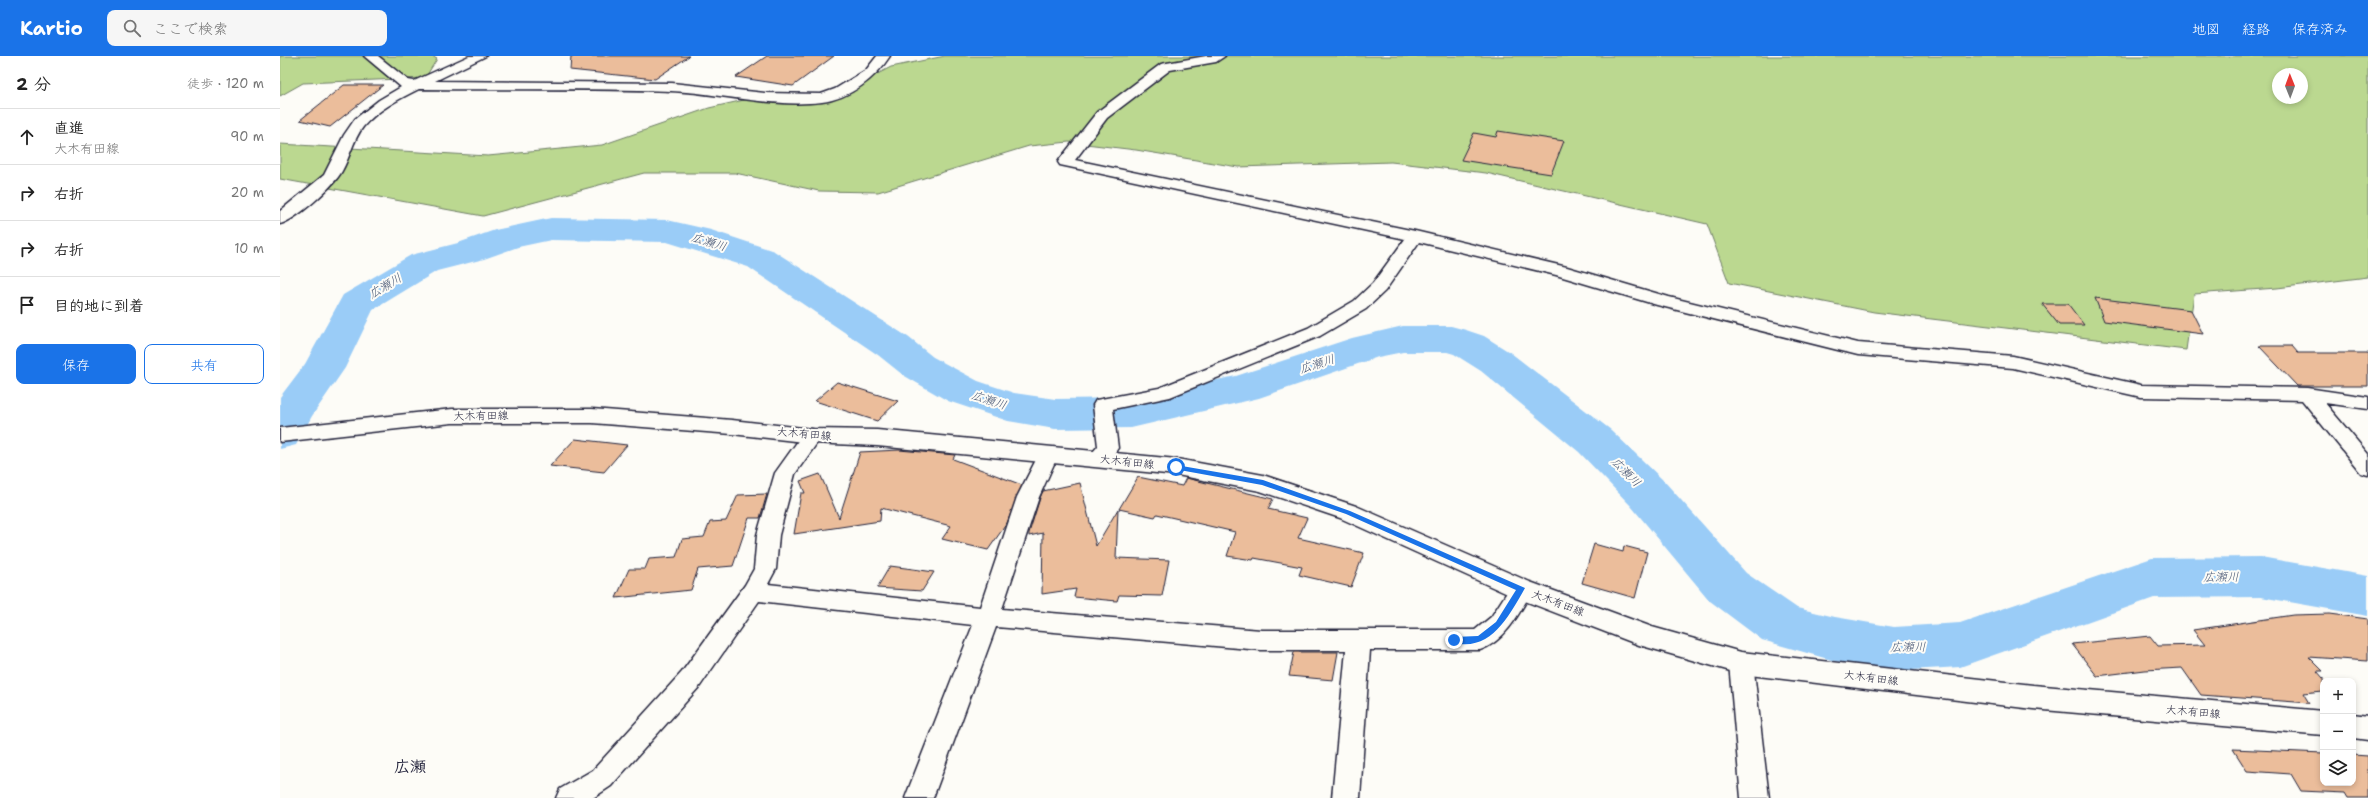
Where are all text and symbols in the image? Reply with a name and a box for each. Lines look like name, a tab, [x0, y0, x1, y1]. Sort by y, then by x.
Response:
search box	[107, 10, 387, 46]
text: Kartio	[20, 16, 83, 41]
icon: search	[121, 17, 143, 39]
text: ここで検索	[153, 19, 228, 39]
text: 地図	[2192, 20, 2220, 38]
text: 経路	[2242, 20, 2270, 38]
text: 保存済み	[2292, 20, 2348, 38]
north arrow	[2272, 68, 2308, 104]
text: 2 分	[16, 73, 51, 95]
text: 徒歩 · 120 m	[187, 75, 264, 92]
text: 直進	[54, 118, 84, 138]
icon: ahead	[16, 126, 38, 148]
text: 90 m	[230, 128, 264, 145]
text: 大木有田線	[54, 140, 119, 157]
icon: right	[16, 182, 38, 204]
text: 右折	[54, 184, 84, 204]
text: 20 m	[231, 184, 264, 201]
water label: 広瀬川	[689, 229, 729, 255]
icon: right	[16, 238, 38, 260]
text: 右折	[54, 240, 84, 260]
text: 10 m	[234, 240, 264, 257]
water label: 広瀬川	[365, 270, 405, 302]
icon: arrive	[16, 294, 38, 316]
text: 目的地に到着	[54, 296, 144, 316]
button: 保存	[16, 344, 136, 384]
button: 共有	[144, 344, 264, 384]
water label: 広瀬川	[1297, 351, 1337, 377]
water label: 広瀬川	[969, 387, 1009, 413]
street label: 大木有田線	[453, 408, 509, 424]
street label: 大木有田線	[776, 424, 832, 444]
street label: 大木有田線	[1099, 452, 1155, 472]
water label: 広瀬川	[1608, 454, 1644, 490]
route start	[1167, 458, 1185, 476]
water label: 広瀬川	[2203, 569, 2239, 585]
street label: 大木有田線	[1530, 586, 1586, 620]
route end	[1445, 631, 1463, 649]
water label: 広瀬川	[1890, 639, 1926, 655]
street label: 大木有田線	[1843, 667, 1899, 689]
map controls	[2320, 678, 2356, 786]
button: +	[2320, 678, 2356, 714]
street label: 大木有田線	[2165, 702, 2221, 722]
button: −	[2320, 714, 2356, 750]
button: layers	[2320, 750, 2356, 786]
district label: 広瀬	[394, 756, 426, 777]

